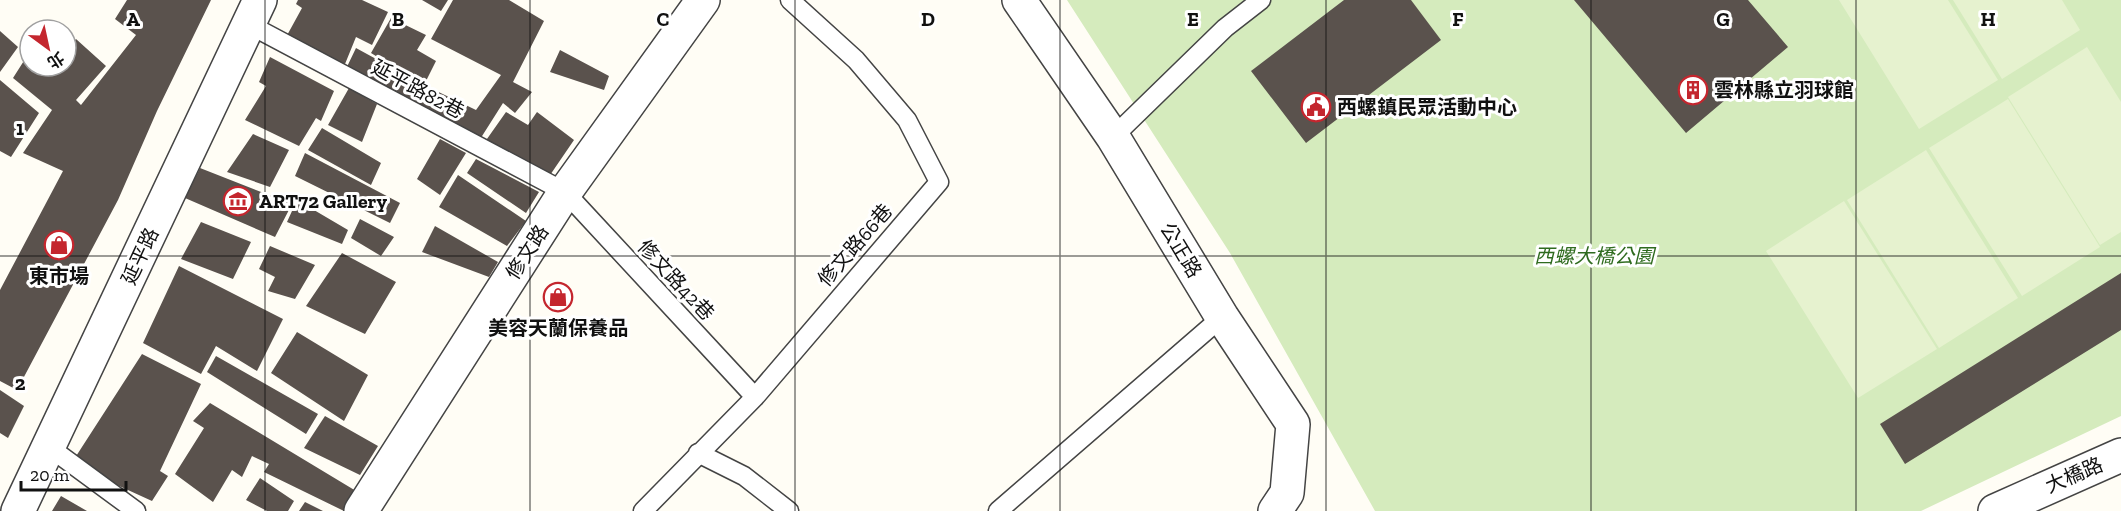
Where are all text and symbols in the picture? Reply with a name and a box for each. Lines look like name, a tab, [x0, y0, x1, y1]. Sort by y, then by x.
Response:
text: A	[126, 7, 140, 31]
text: B	[392, 7, 404, 31]
text: C	[657, 7, 670, 31]
text: D	[921, 7, 935, 31]
text: E	[1187, 7, 1199, 31]
text: F	[1452, 7, 1464, 31]
text: G	[1716, 7, 1730, 31]
text: H	[1980, 7, 1996, 31]
north arrow	[18, 18, 78, 78]
text: 北	[44, 48, 68, 72]
street label: 延平路82巷	[368, 55, 468, 123]
building icon: 雲林縣立羽球館	[1677, 74, 1709, 106]
place label: 雲林縣立羽球館	[1714, 78, 1854, 102]
public building icon: 西螺鎮民眾活動中心	[1300, 91, 1332, 123]
place label: 西螺鎮民眾活動中心	[1337, 95, 1517, 119]
text: 1	[16, 116, 24, 140]
museum icon: ART72 Gallery	[222, 185, 254, 217]
place label: ART72 Gallery	[259, 189, 387, 213]
street label: 修文路66巷	[813, 199, 897, 291]
street label: 公正路	[1155, 218, 1207, 282]
street label: 修文路	[501, 220, 553, 284]
street label: 延平路	[116, 224, 164, 288]
shop icon: 東市場	[43, 229, 75, 261]
street label: 修文路42巷	[633, 235, 719, 325]
park label: 西螺大橋公園	[1534, 244, 1657, 268]
place label: 東市場	[29, 264, 89, 288]
shop icon: 美容天蘭保養品	[542, 281, 574, 313]
place label: 美容天蘭保養品	[488, 316, 628, 340]
text: 2	[15, 371, 26, 395]
street label: 大橋路	[2042, 452, 2106, 498]
scale bar	[21, 454, 126, 492]
text: 20 m	[30, 464, 70, 486]

